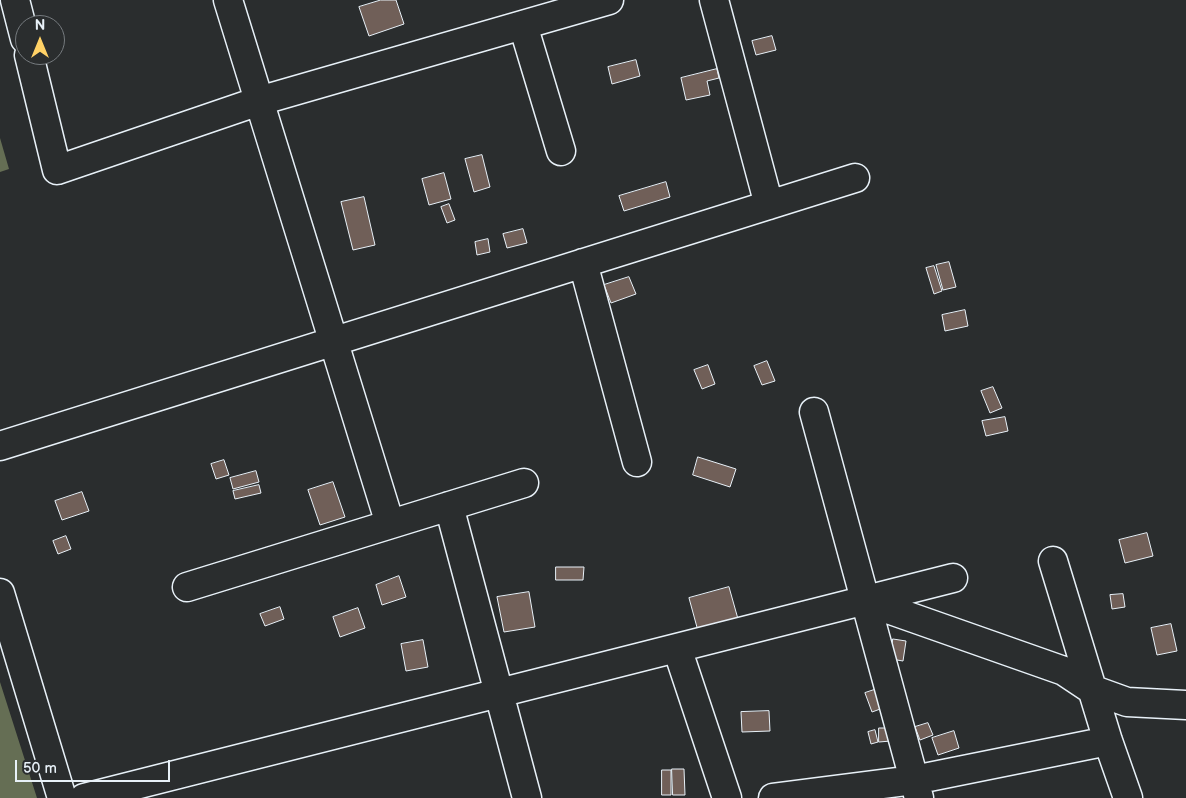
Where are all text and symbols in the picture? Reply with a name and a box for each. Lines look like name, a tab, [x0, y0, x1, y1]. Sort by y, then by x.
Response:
north arrow	[15, 15, 65, 65]
text: N	[35, 17, 45, 34]
scale bar	[18, 750, 172, 782]
text: 50 m	[23, 759, 57, 778]

